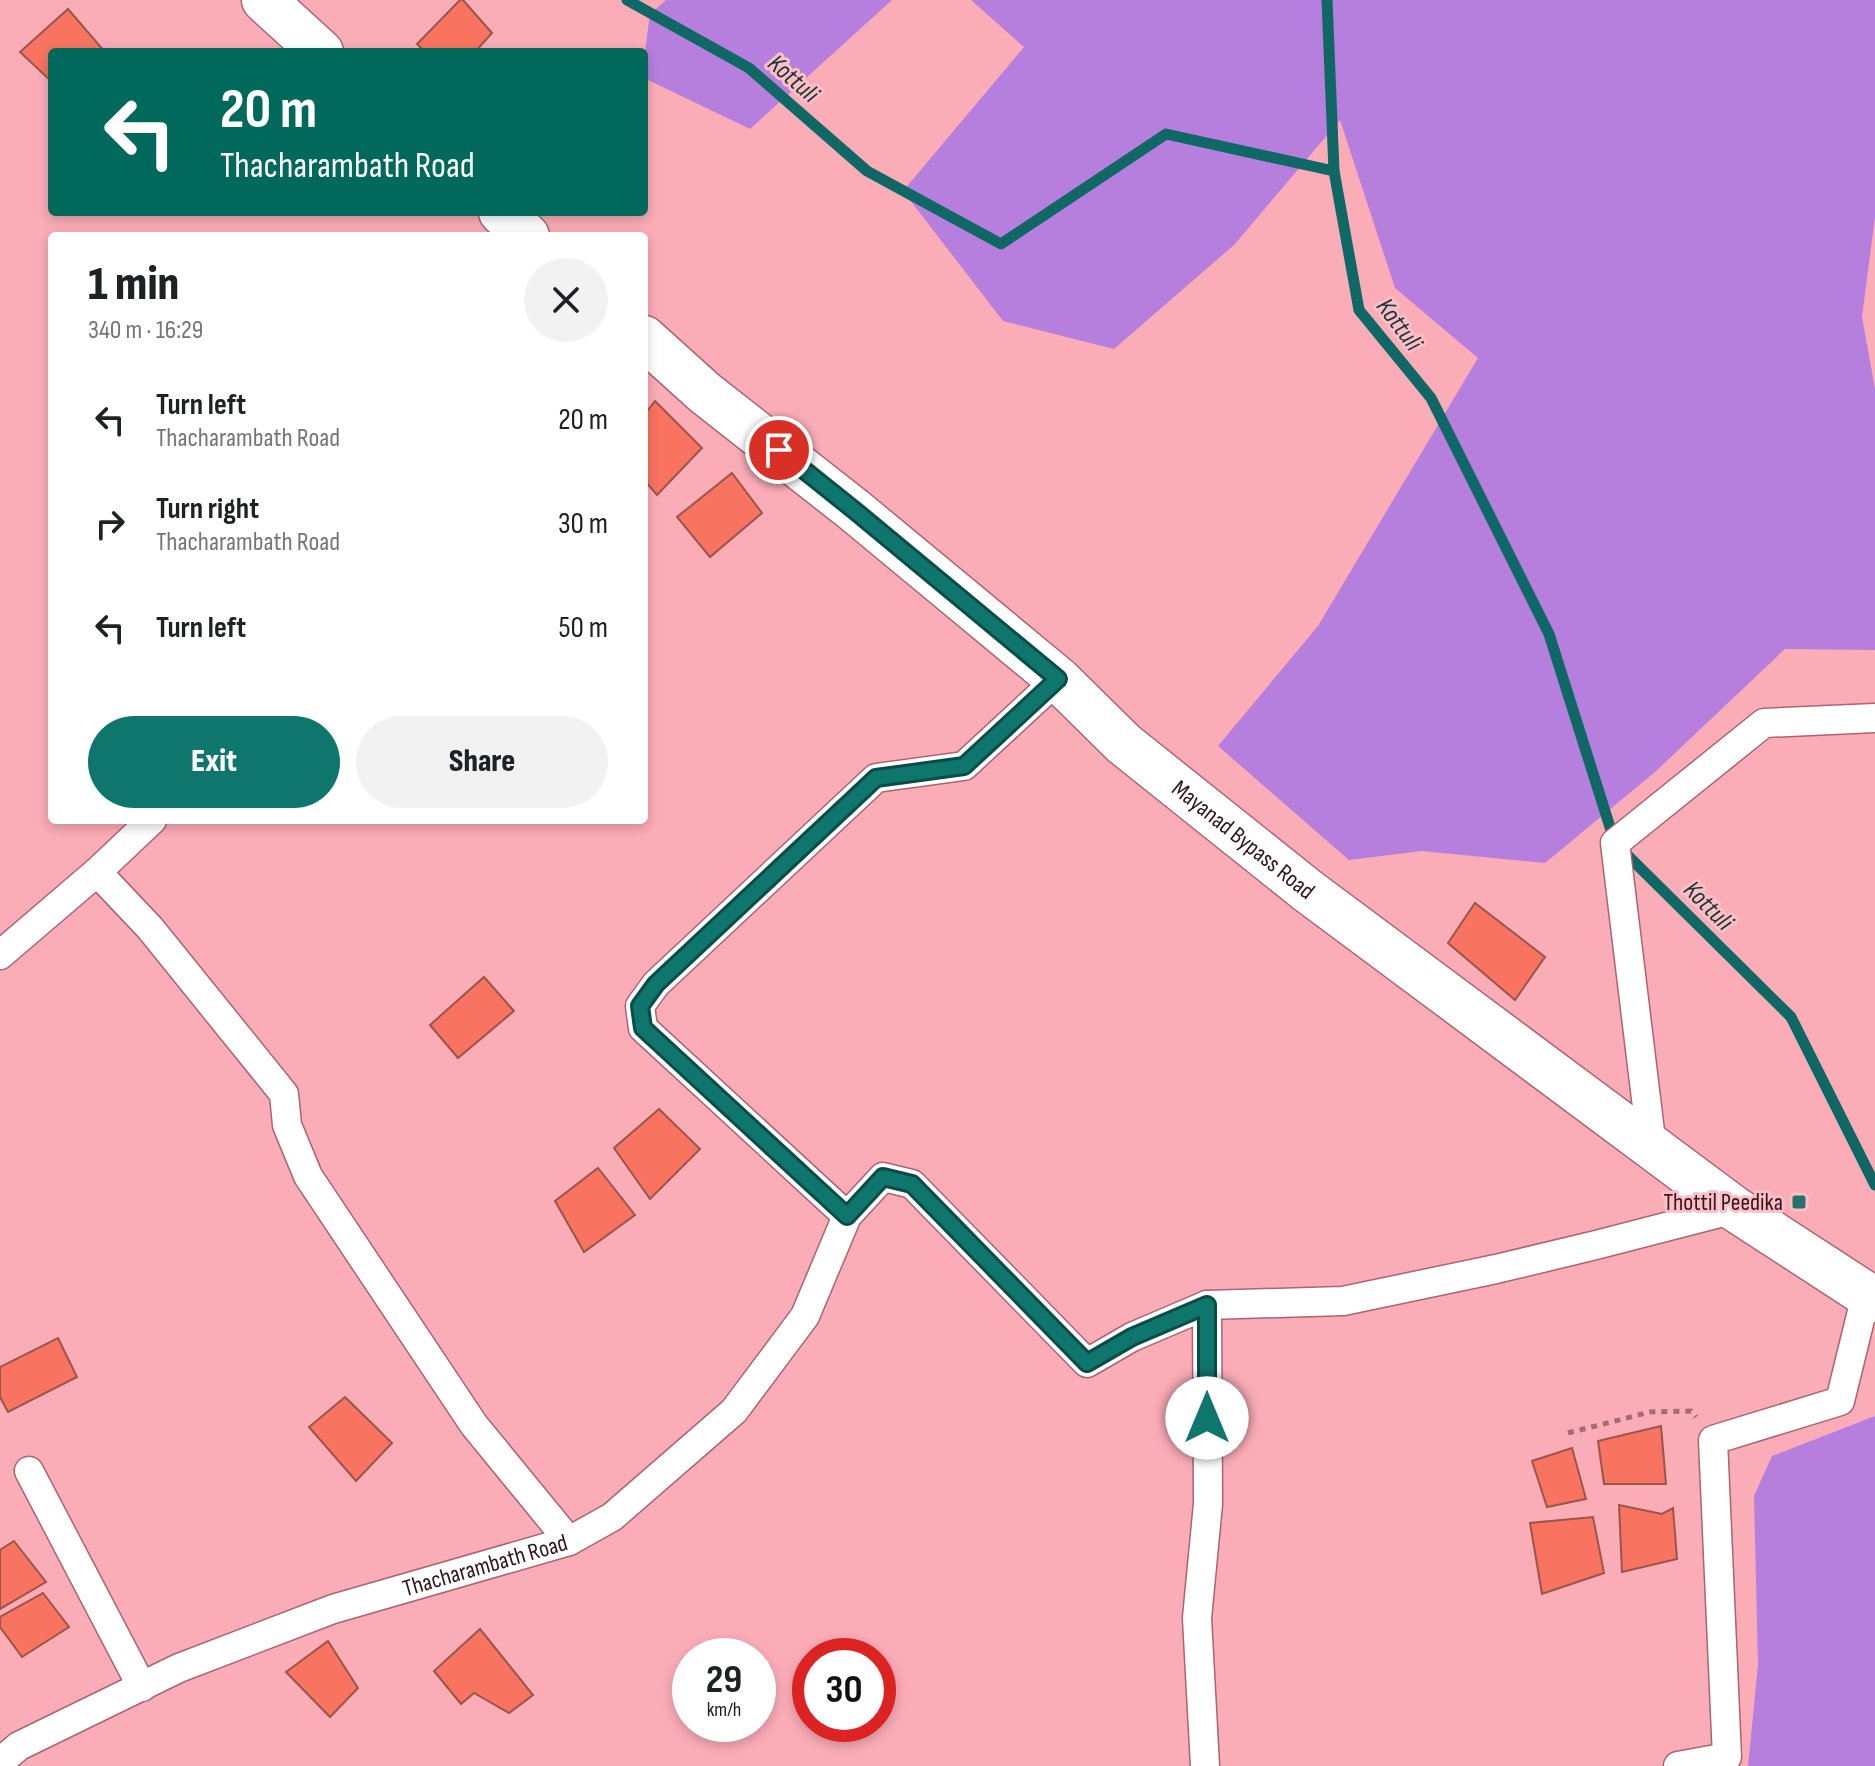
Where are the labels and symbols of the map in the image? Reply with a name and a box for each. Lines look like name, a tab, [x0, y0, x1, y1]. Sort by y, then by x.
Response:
water label: Kottuli	[761, 48, 826, 111]
water label: Kottuli	[1369, 293, 1429, 358]
pin	[745, 416, 813, 484]
street label: Mayanad Bypass Road	[1166, 774, 1320, 906]
water label: Kottuli	[1677, 875, 1740, 938]
place label: Thottil Peedika	[1664, 1188, 1783, 1217]
marker: Thottil Peedika	[1790, 1193, 1808, 1211]
position arrow	[1165, 1376, 1249, 1460]
street label: Thacharambath Road	[399, 1528, 571, 1603]
speed limit sign: 30	[792, 1638, 896, 1742]

